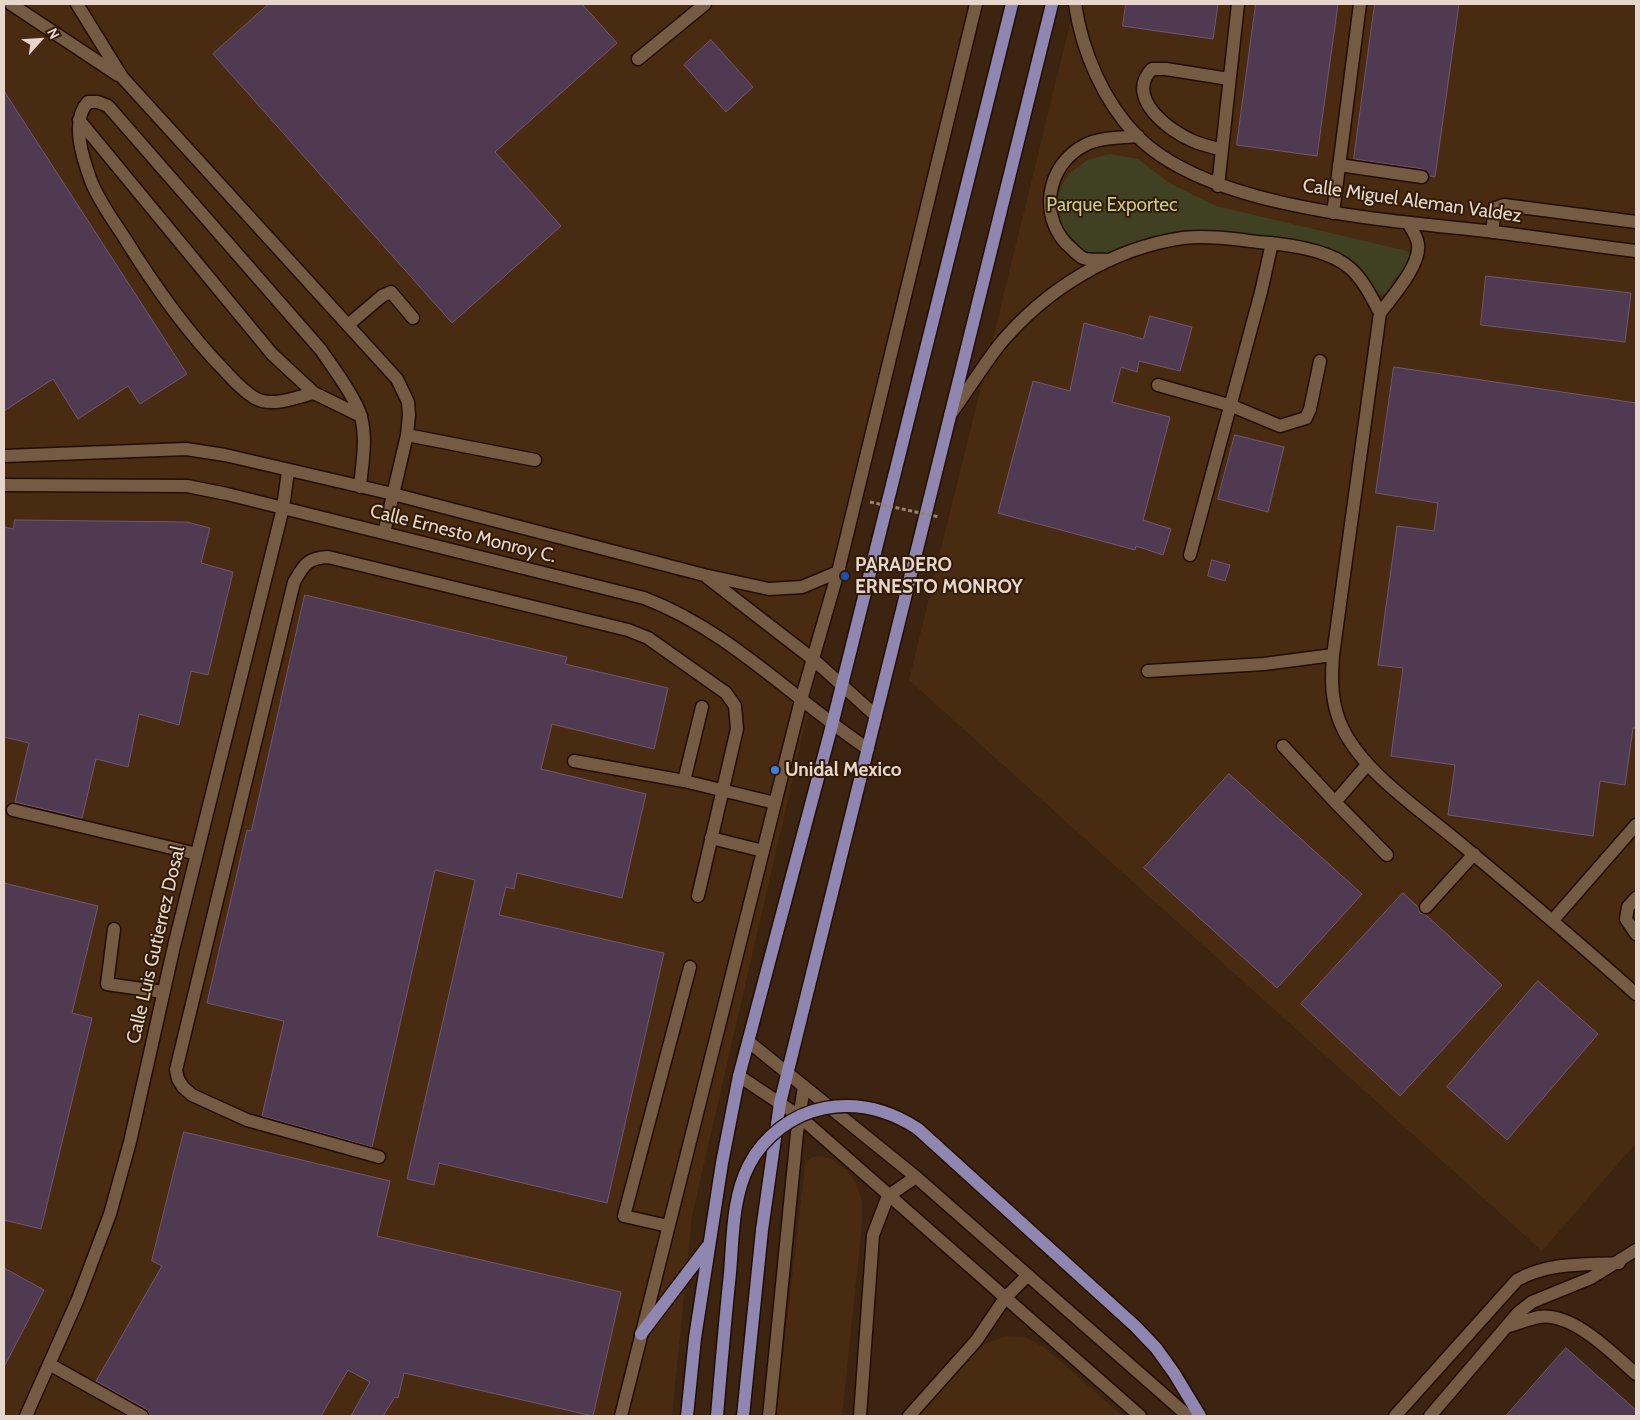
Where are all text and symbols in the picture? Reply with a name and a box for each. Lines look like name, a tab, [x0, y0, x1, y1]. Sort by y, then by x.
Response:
north arrow	[15, 15, 65, 65]
text: N	[43, 25, 64, 42]
street label: Calle Miguel Aleman Valdez	[1301, 174, 1523, 228]
park label: Parque Exportec	[1046, 194, 1178, 216]
street label: Calle Ernesto Monroy C.	[368, 500, 558, 568]
place label: PARADERO ERNESTO MONROY	[855, 554, 1023, 598]
marker: PARADERO ERNESTO MONROY	[839, 570, 851, 582]
place label: Unidal Mexico	[785, 759, 902, 781]
marker: Unidal Mexico	[769, 764, 781, 776]
street label: Calle Luis Gutierrez Dosal	[122, 844, 190, 1046]

